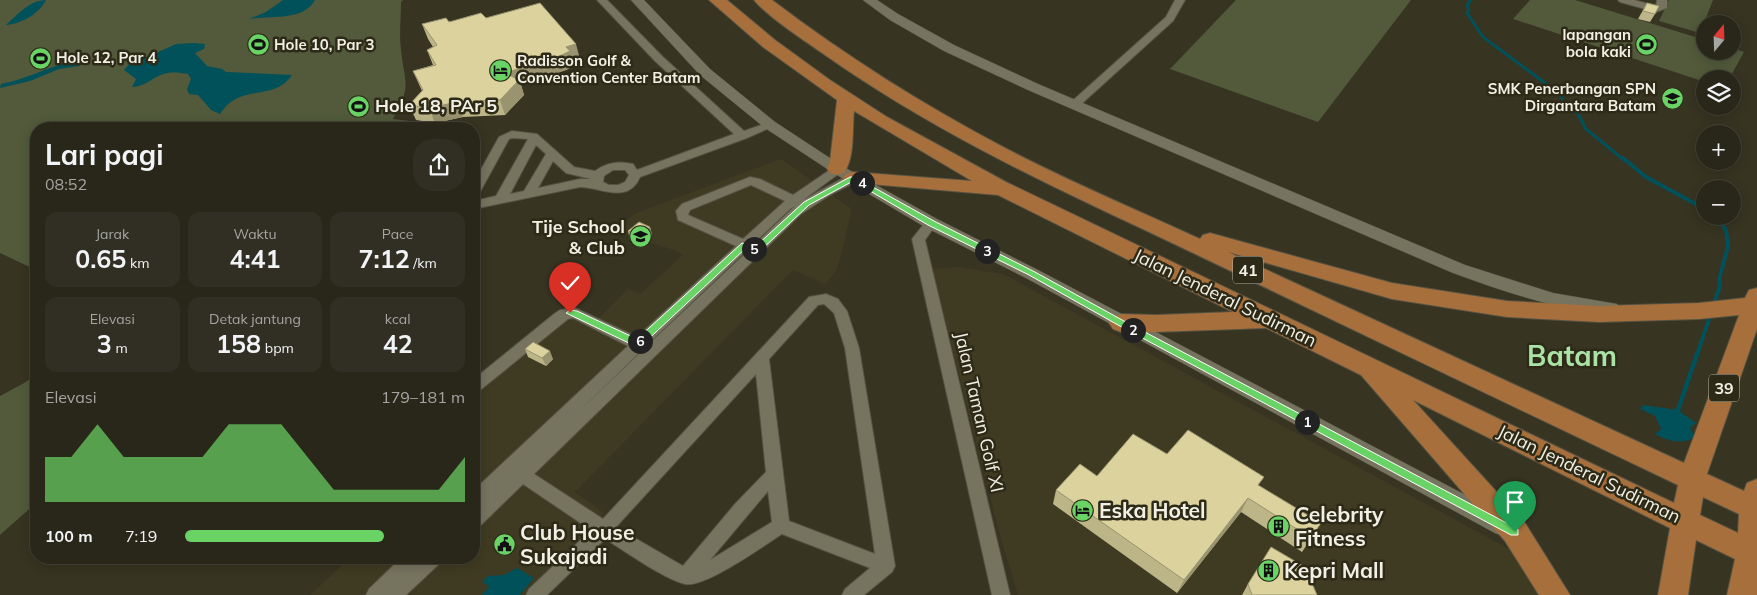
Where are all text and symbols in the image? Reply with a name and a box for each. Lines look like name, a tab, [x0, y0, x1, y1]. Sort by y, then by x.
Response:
north arrow	[1696, 15, 1741, 60]
map controls	[1696, 15, 1741, 225]
place label: lapangan bola kaki	[1562, 25, 1631, 61]
sports icon: lapangan bola kaki	[1635, 32, 1659, 56]
sports icon: Hole 10, Par 3	[246, 33, 270, 57]
place label: Hole 10, Par 3	[274, 35, 375, 54]
sports icon: Hole 12, Par 4	[28, 46, 52, 70]
place label: Hole 12, Par 4	[56, 48, 157, 67]
place label: Radisson Golf & Convention Center Batam	[517, 51, 700, 87]
hotel icon: Radisson Golf & Convention Center Batam	[489, 58, 513, 82]
button: layers	[1696, 70, 1741, 115]
place label: SMK Penerbangan SPN Dirgantara Batam	[1488, 79, 1656, 115]
school or university icon: SMK Penerbangan SPN Dirgantara Batam	[1660, 86, 1684, 110]
sports icon: Hole 18, PAr 5	[347, 94, 371, 118]
place label: Hole 18, PAr 5	[375, 94, 497, 117]
button: +	[1696, 125, 1741, 170]
text: Lari pagi	[45, 137, 163, 172]
button: share	[413, 139, 465, 191]
pin: 4	[850, 170, 874, 196]
text: 08:52	[45, 174, 87, 194]
text: 4	[858, 174, 867, 192]
button: −	[1696, 180, 1741, 225]
place label: Tije School & Club	[532, 215, 625, 259]
text: Jarak	[96, 225, 129, 243]
text: Waktu	[233, 225, 277, 243]
text: Pace	[382, 225, 413, 243]
school or university icon: Tije School & Club	[629, 225, 653, 249]
pin: 5	[742, 236, 766, 262]
pin: 3	[974, 238, 1000, 264]
text: 5	[750, 240, 759, 258]
text: 3	[983, 242, 992, 260]
text: 0.65	[75, 243, 126, 274]
text: 4:41	[229, 243, 281, 274]
text: 7:12	[359, 243, 410, 274]
street label: Jalan Jenderal Sudirman	[1130, 243, 1320, 352]
text: km	[126, 254, 150, 272]
text: /km	[410, 254, 437, 272]
road number: 41	[1233, 256, 1263, 284]
pin	[549, 262, 591, 313]
icon: check	[556, 269, 584, 297]
text: Elevasi	[90, 310, 135, 328]
text: Detak jantung	[209, 310, 301, 328]
text: kcal	[385, 310, 410, 328]
pin: 2	[1120, 318, 1146, 342]
text: 2	[1129, 321, 1138, 339]
text: 3	[97, 328, 112, 359]
text: 158	[216, 328, 261, 359]
text: 42	[383, 328, 413, 359]
pin: 6	[628, 328, 652, 354]
street label: Jalan Taman Golf XI	[950, 329, 1009, 494]
text: 6	[636, 332, 645, 350]
district label: Batam	[1527, 338, 1617, 373]
text: m	[112, 339, 128, 357]
text: bpm	[261, 339, 294, 357]
road number: 39	[1709, 374, 1739, 402]
text: Elevasi	[45, 387, 97, 407]
text: 179–181 m	[381, 387, 465, 407]
pin: 1	[1294, 410, 1320, 434]
text: 1	[1303, 413, 1312, 431]
street label: Jalan Jenderal Sudirman	[1494, 419, 1684, 528]
pin	[1494, 481, 1536, 532]
icon: arrive	[1501, 488, 1529, 516]
place label: Eska Hotel	[1099, 497, 1206, 523]
hotel icon: Eska Hotel	[1071, 499, 1095, 523]
place label: Celebrity Fitness	[1295, 501, 1384, 551]
building icon: Celebrity Fitness	[1267, 515, 1291, 539]
place label: Club House Sukajadi	[520, 519, 634, 569]
text: 100 m	[45, 526, 93, 546]
text: 7:19	[125, 526, 157, 546]
public building icon: Club House Sukajadi	[492, 533, 516, 557]
place label: Kepri Mall	[1284, 557, 1384, 583]
building icon: Kepri Mall	[1256, 559, 1280, 583]

